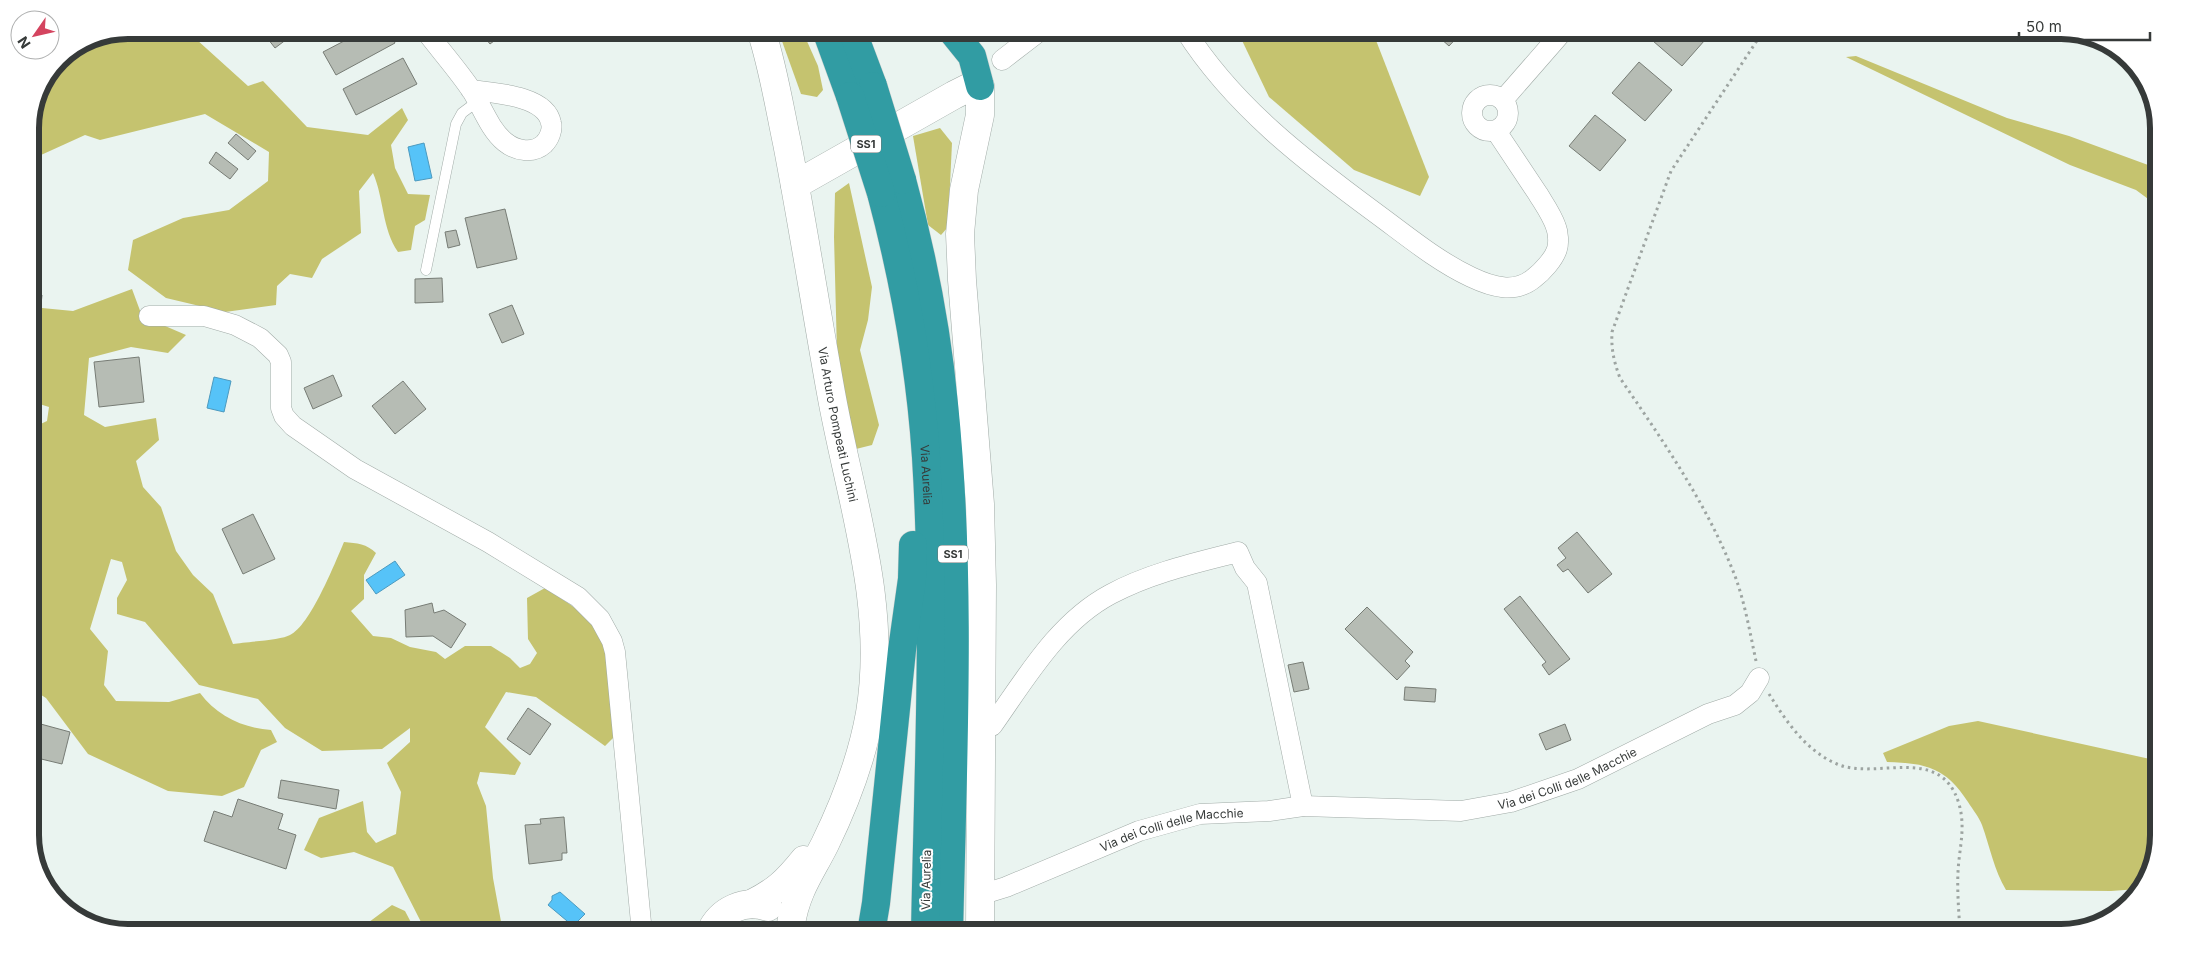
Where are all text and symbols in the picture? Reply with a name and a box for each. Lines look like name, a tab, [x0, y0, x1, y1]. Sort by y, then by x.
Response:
north arrow	[10, 10, 60, 60]
scale bar	[2019, 10, 2150, 42]
text: 50 m	[2026, 17, 2062, 36]
text: N	[14, 33, 34, 52]
road number: SS1	[851, 136, 881, 152]
street label: Via Arturo Pompeati Luchini	[815, 346, 862, 503]
street label: Via Aurelia	[918, 444, 936, 505]
road number: SS1	[938, 546, 968, 562]
street label: Via dei Colli delle Macchie	[1496, 743, 1639, 812]
street label: Via dei Colli delle Macchie	[1097, 805, 1244, 854]
street label: Via Aurelia	[918, 850, 934, 910]

